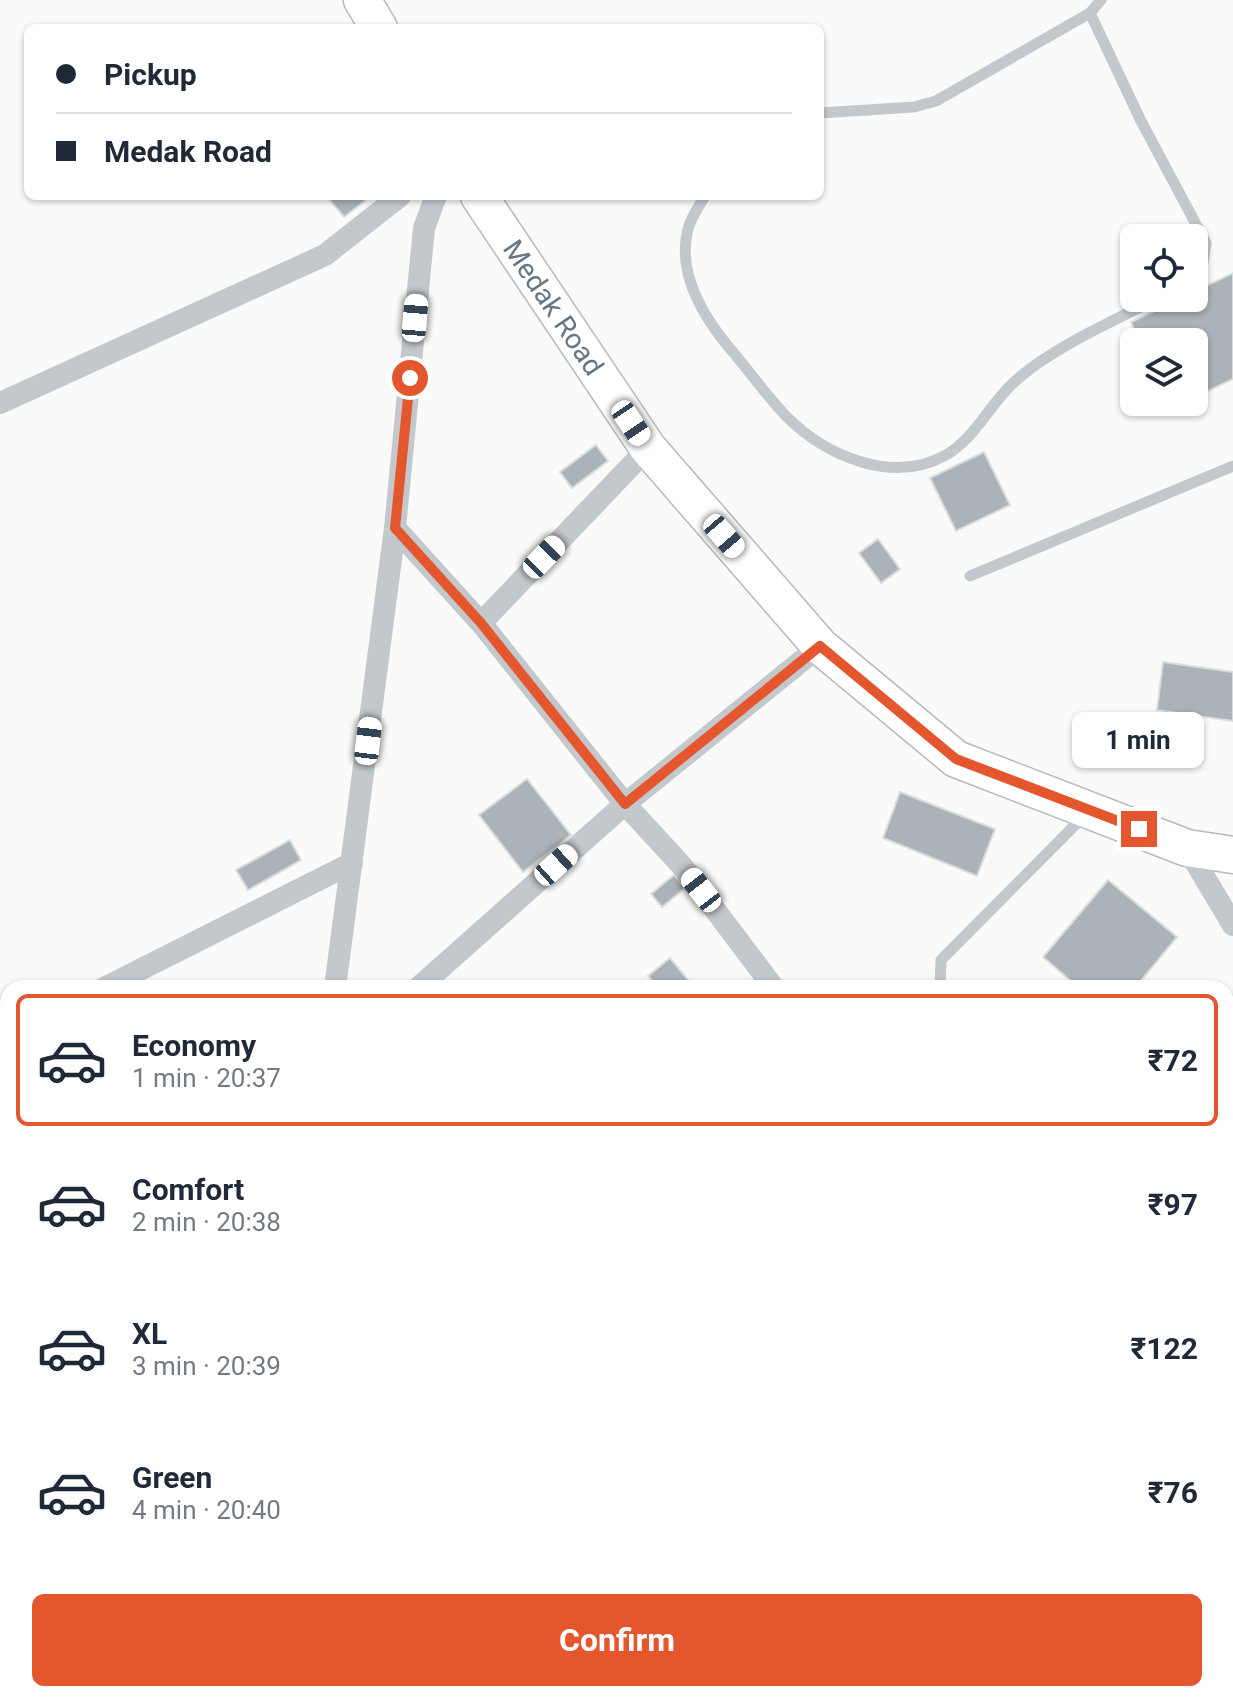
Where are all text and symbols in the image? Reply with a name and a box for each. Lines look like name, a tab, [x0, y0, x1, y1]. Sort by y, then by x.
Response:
text: Pickup	[104, 57, 197, 92]
text: Medak Road	[104, 134, 272, 169]
map controls	[1120, 224, 1208, 416]
button: locate	[1120, 224, 1208, 312]
street label: Medak Road	[497, 233, 611, 381]
car	[401, 293, 429, 343]
button: layers	[1120, 328, 1208, 416]
route start	[392, 360, 428, 396]
car	[608, 396, 654, 450]
car	[699, 510, 749, 562]
car	[519, 531, 569, 583]
callout: 1 min	[1073, 713, 1205, 769]
car	[353, 716, 383, 766]
text: 1 min	[1105, 725, 1171, 755]
route end	[1121, 811, 1157, 847]
car	[530, 840, 582, 890]
car	[677, 864, 725, 916]
icon: car	[36, 1024, 108, 1096]
text: Economy	[132, 1028, 256, 1063]
text: ₹72	[1148, 1043, 1198, 1078]
text: 1 min · 20:37	[132, 1063, 281, 1093]
icon: car	[36, 1168, 108, 1240]
text: Comfort	[132, 1172, 244, 1207]
text: ₹97	[1148, 1187, 1198, 1222]
text: 2 min · 20:38	[132, 1207, 281, 1237]
icon: car	[36, 1312, 108, 1384]
text: XL	[132, 1316, 167, 1351]
text: ₹122	[1131, 1331, 1198, 1366]
text: 3 min · 20:39	[132, 1351, 281, 1381]
icon: car	[36, 1456, 108, 1528]
text: Green	[132, 1460, 212, 1495]
text: ₹76	[1148, 1475, 1198, 1510]
text: 4 min · 20:40	[132, 1495, 281, 1525]
button: Confirm	[32, 1594, 1202, 1686]

